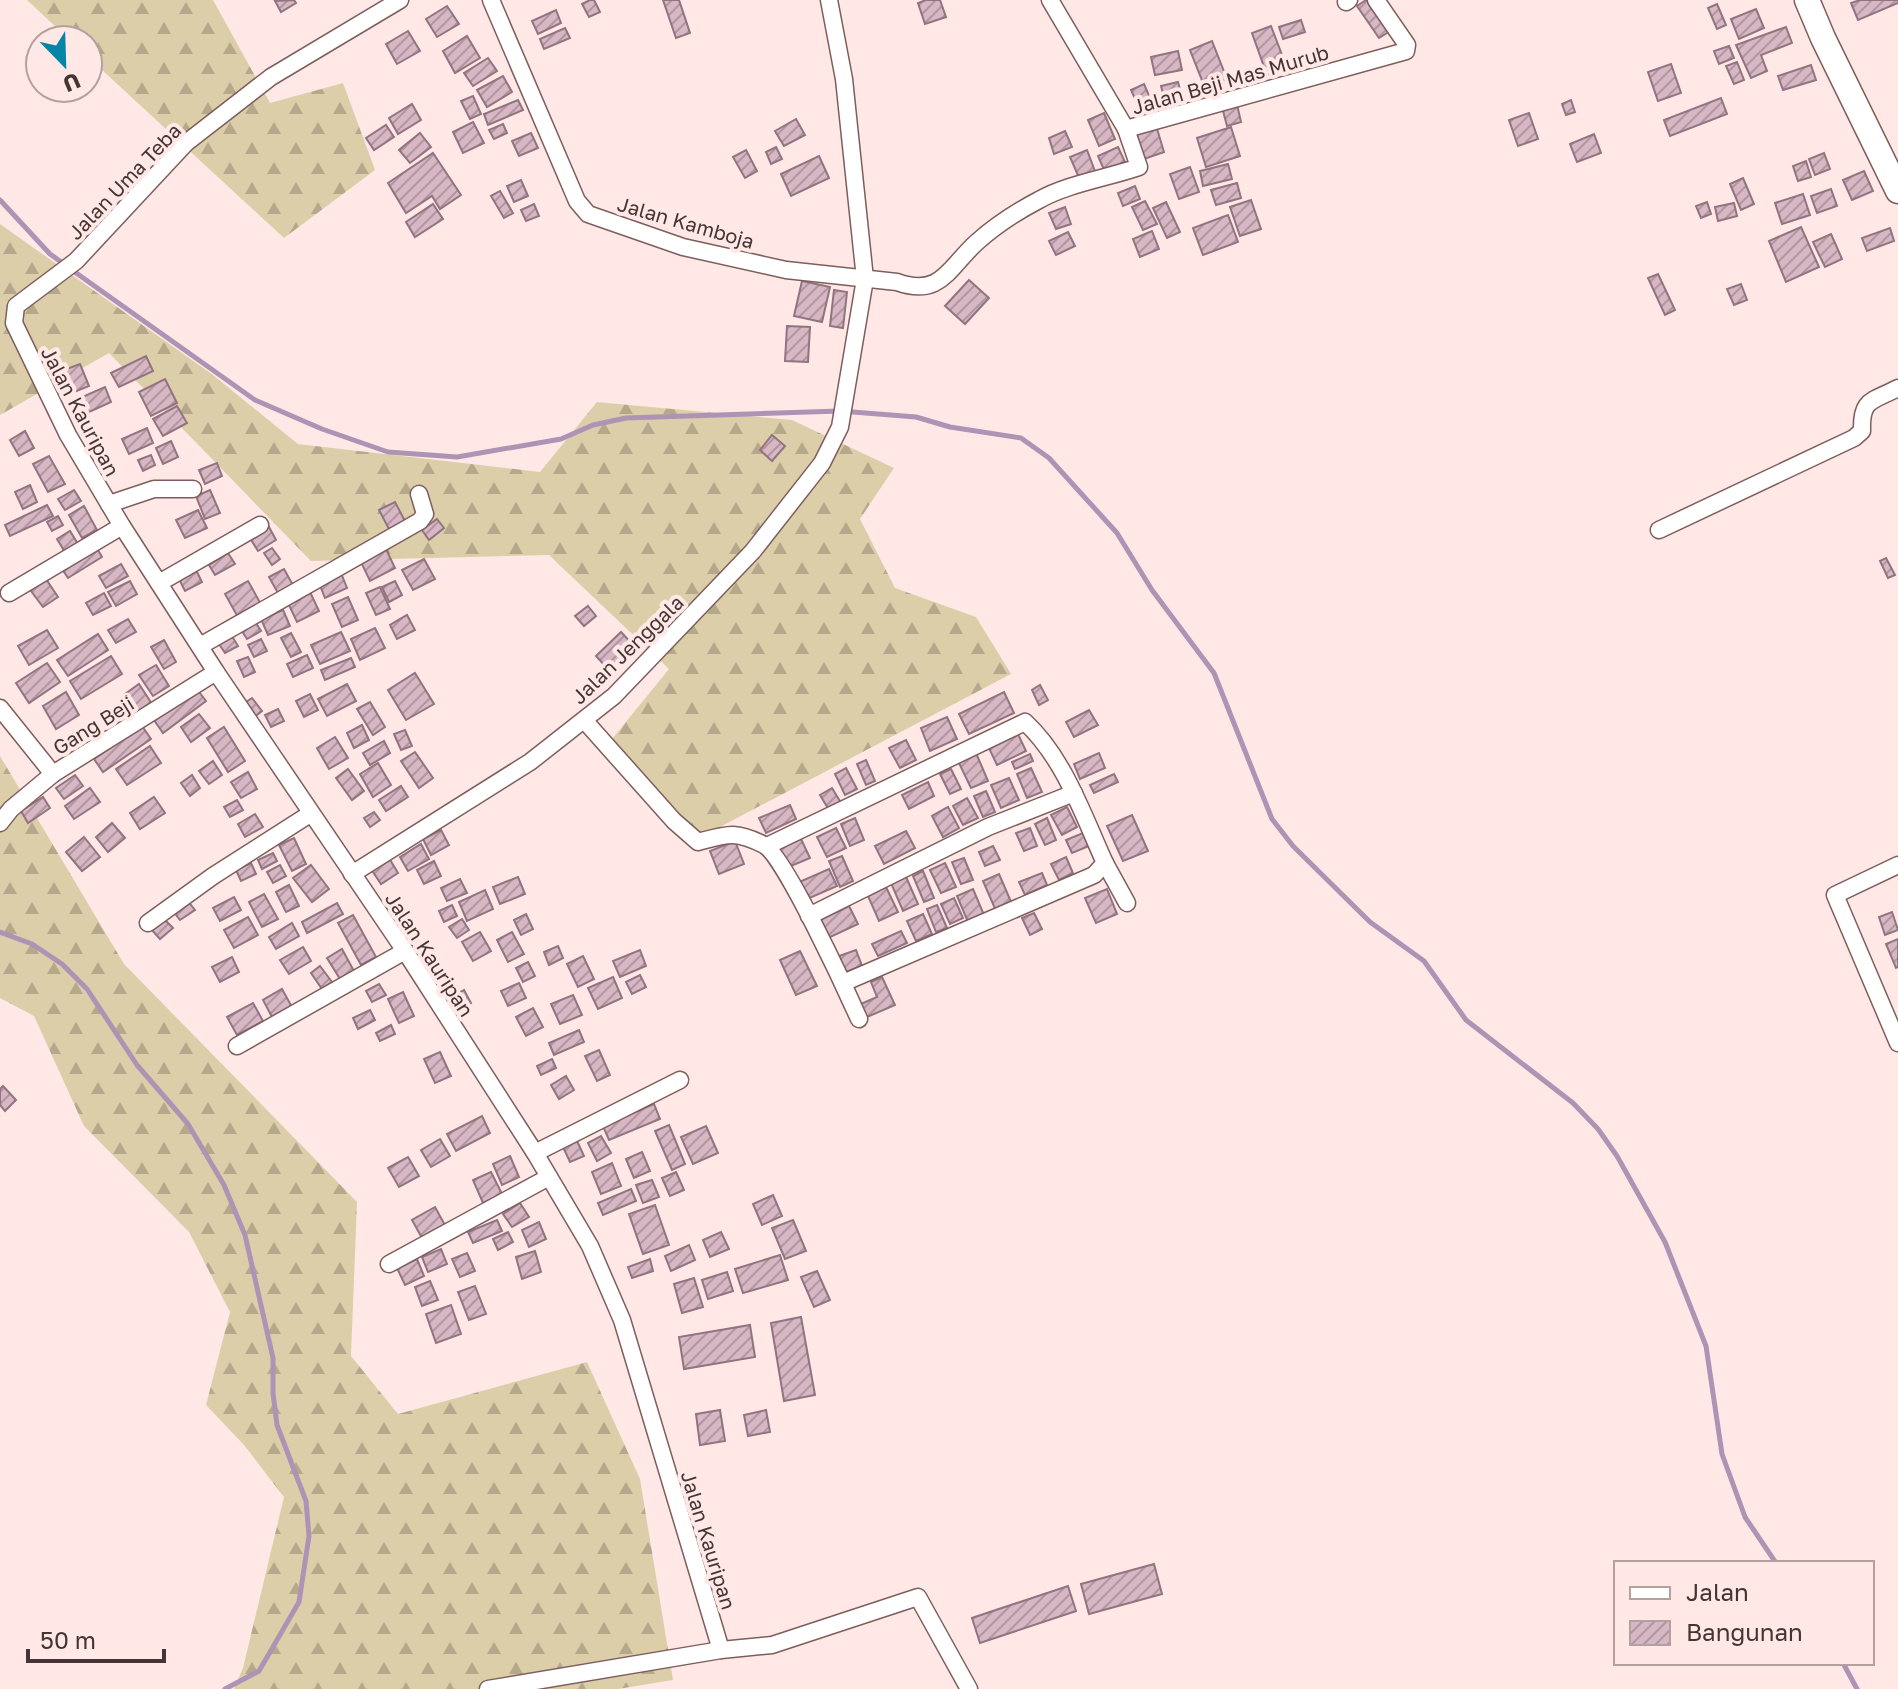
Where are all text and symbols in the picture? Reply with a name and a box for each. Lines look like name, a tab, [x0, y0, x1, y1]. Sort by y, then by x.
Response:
north arrow	[24, 24, 104, 104]
street label: Jalan Beji Mas Murub	[1129, 39, 1331, 119]
text: U	[59, 67, 85, 98]
street label: Jalan Uma Teba	[63, 118, 185, 244]
street label: Jalan Kamboja	[615, 191, 757, 253]
street label: Jalan Kauripan	[37, 342, 125, 480]
street label: Jalan Jenggala	[566, 590, 688, 708]
street label: Gang Beji	[48, 691, 138, 759]
street label: Jalan Kauripan	[381, 887, 479, 1021]
street label: Jalan Kauripan	[677, 1468, 741, 1612]
legend	[1614, 1561, 1874, 1665]
text: Jalan	[1686, 1577, 1749, 1606]
scale bar	[28, 1613, 164, 1663]
text: Bangunan	[1686, 1617, 1803, 1646]
text: 50 m	[40, 1625, 96, 1654]

